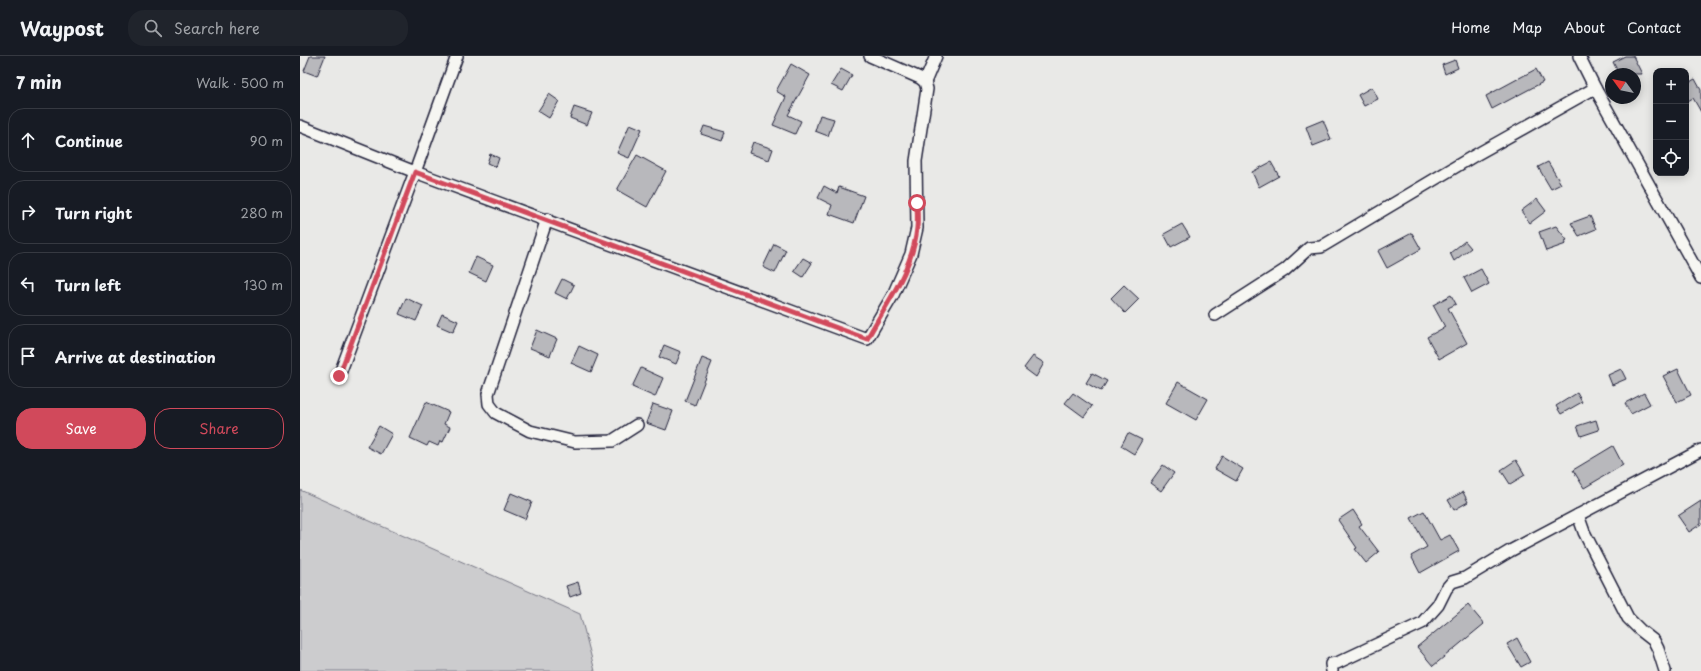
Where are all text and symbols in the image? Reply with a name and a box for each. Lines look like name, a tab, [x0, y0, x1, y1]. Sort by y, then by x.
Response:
search box	[128, 10, 408, 46]
text: Waypost	[20, 14, 104, 42]
text: Search here	[174, 16, 260, 39]
icon: search	[142, 17, 164, 39]
text: Home	[1451, 17, 1490, 38]
text: Map	[1512, 17, 1542, 38]
text: About	[1564, 17, 1605, 38]
text: Contact	[1627, 17, 1681, 38]
north arrow	[1605, 68, 1641, 104]
map controls	[1653, 68, 1689, 176]
button: +	[1653, 68, 1689, 104]
text: 7 min	[16, 69, 62, 95]
text: Walk · 500 m	[196, 73, 284, 92]
button: −	[1653, 104, 1689, 140]
icon: ahead	[17, 129, 39, 151]
text: Continue	[55, 129, 123, 152]
text: 90 m	[250, 131, 283, 150]
button: locate	[1653, 140, 1689, 176]
route start	[908, 194, 926, 212]
icon: right	[17, 201, 39, 223]
text: Turn right	[55, 201, 132, 224]
text: 280 m	[241, 203, 283, 222]
icon: left	[17, 273, 39, 295]
text: Turn left	[55, 273, 121, 296]
text: 130 m	[244, 275, 283, 294]
icon: arrive	[17, 345, 39, 367]
text: Arrive at destination	[55, 345, 216, 368]
route end	[330, 367, 348, 385]
button: Save	[16, 408, 146, 449]
button: Share	[154, 408, 284, 449]

